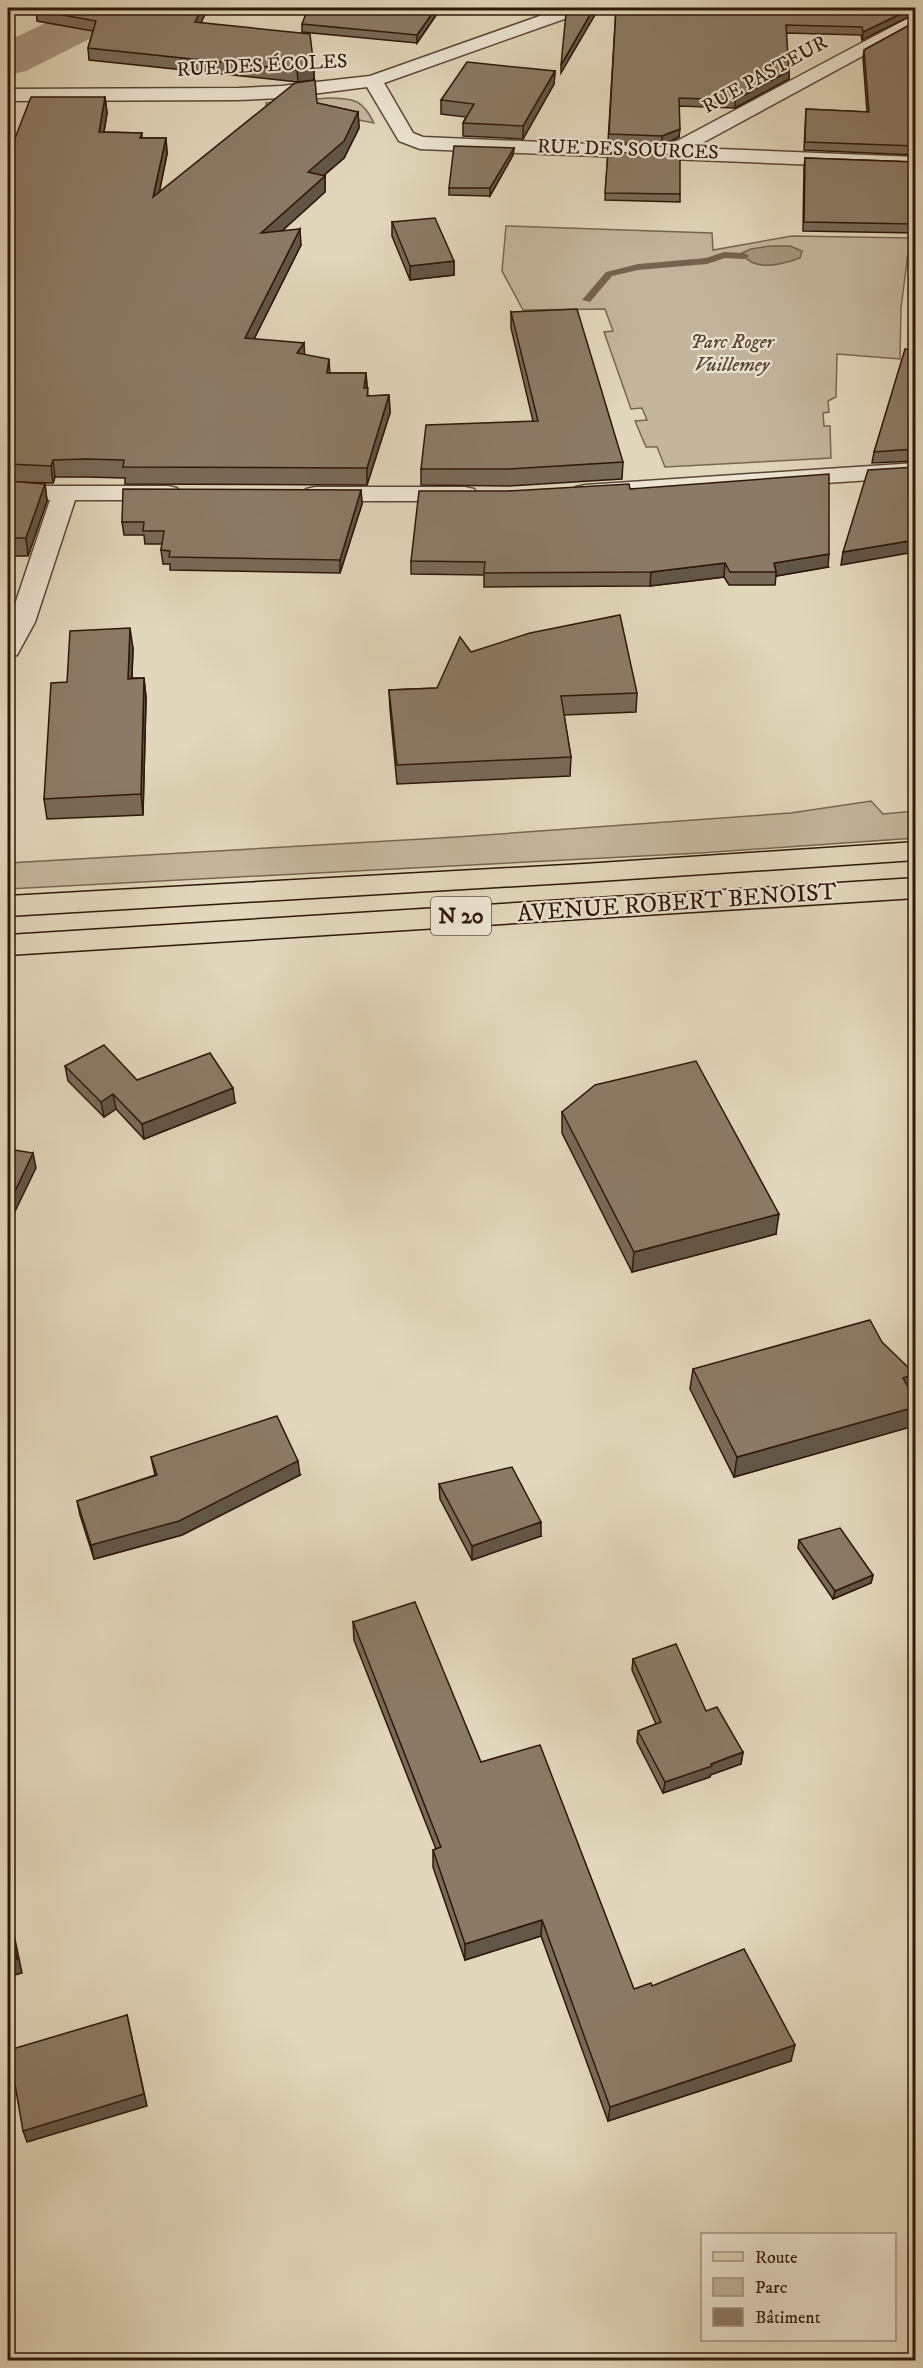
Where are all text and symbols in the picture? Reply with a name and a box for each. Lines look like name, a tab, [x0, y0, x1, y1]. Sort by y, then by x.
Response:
street label: RUE PASTEUR	[698, 30, 832, 120]
street label: RUE DES ÉCOLES	[176, 49, 348, 83]
street label: RUE DES SOURCES	[537, 134, 719, 166]
park label: Parc Roger Vuillemey	[690, 330, 776, 378]
street label: AVENUE ROBERT BENOIST	[516, 877, 838, 929]
road number: N 20	[431, 897, 491, 935]
legend	[701, 2233, 896, 2341]
text: Route	[755, 2247, 798, 2269]
text: Parc	[755, 2277, 788, 2299]
text: Bâtiment	[755, 2307, 821, 2329]

